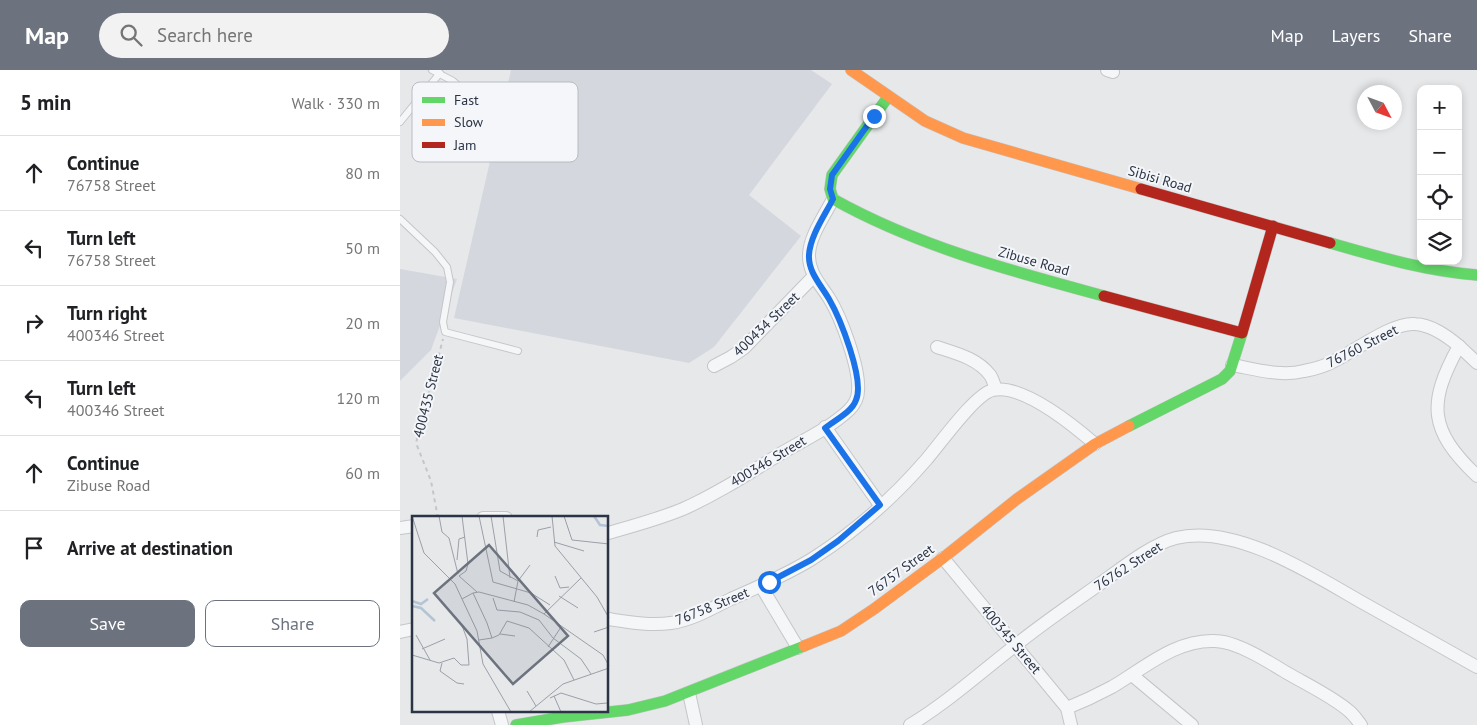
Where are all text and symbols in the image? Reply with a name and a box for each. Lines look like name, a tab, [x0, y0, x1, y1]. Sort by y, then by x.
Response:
search box	[99, 13, 449, 58]
text: Map	[25, 20, 69, 51]
icon: search	[117, 21, 145, 49]
text: Search here	[157, 23, 253, 47]
text: Map	[1271, 24, 1303, 47]
text: Layers	[1331, 24, 1380, 47]
text: Share	[1408, 24, 1452, 47]
legend	[412, 82, 578, 162]
north arrow	[1357, 85, 1402, 130]
map controls	[1417, 85, 1462, 265]
button: +	[1417, 85, 1462, 130]
text: 5 min	[20, 89, 71, 116]
text: Fast	[454, 91, 479, 109]
text: Walk · 330 m	[291, 93, 380, 113]
route end	[863, 105, 886, 128]
text: Slow	[454, 113, 484, 131]
button: −	[1417, 130, 1462, 175]
text: Jam	[453, 136, 476, 154]
text: Continue	[67, 151, 139, 175]
icon: ahead	[20, 159, 48, 187]
street label: Sibisi Road	[1126, 161, 1194, 197]
text: 80 m	[345, 163, 380, 183]
text: 76758 Street	[67, 175, 156, 195]
button: locate	[1417, 175, 1462, 220]
button: layers	[1417, 220, 1462, 265]
text: Turn left	[67, 226, 136, 250]
icon: left	[20, 234, 48, 262]
text: 50 m	[345, 238, 380, 258]
street label: Zibuse Road	[996, 242, 1072, 280]
text: 76758 Street	[67, 250, 156, 270]
street label: 400434 Street	[729, 288, 803, 360]
text: Turn right	[67, 301, 147, 325]
icon: right	[20, 309, 48, 337]
text: 20 m	[345, 313, 380, 333]
street label: 76760 Street	[1323, 320, 1401, 372]
text: 400346 Street	[67, 325, 164, 345]
street label: 400435 Street	[409, 352, 447, 440]
text: Turn left	[67, 376, 136, 400]
icon: left	[20, 384, 48, 412]
text: 120 m	[337, 388, 380, 408]
text: 400346 Street	[67, 400, 164, 420]
street label: 400346 Street	[727, 431, 809, 491]
text: Continue	[67, 451, 139, 475]
icon: ahead	[20, 459, 48, 487]
text: 60 m	[345, 463, 380, 483]
text: Zibuse Road	[67, 475, 150, 495]
inset map	[412, 516, 609, 712]
icon: arrive	[20, 534, 48, 562]
text: Arrive at destination	[67, 536, 233, 560]
street label: 76762 Street	[1091, 537, 1166, 595]
street label: 76757 Street	[865, 540, 938, 600]
route start	[758, 571, 781, 594]
street label: 76758 Street	[673, 583, 752, 629]
button: Save	[20, 600, 195, 647]
button: Share	[205, 600, 380, 647]
street label: 400345 Street	[977, 601, 1045, 678]

